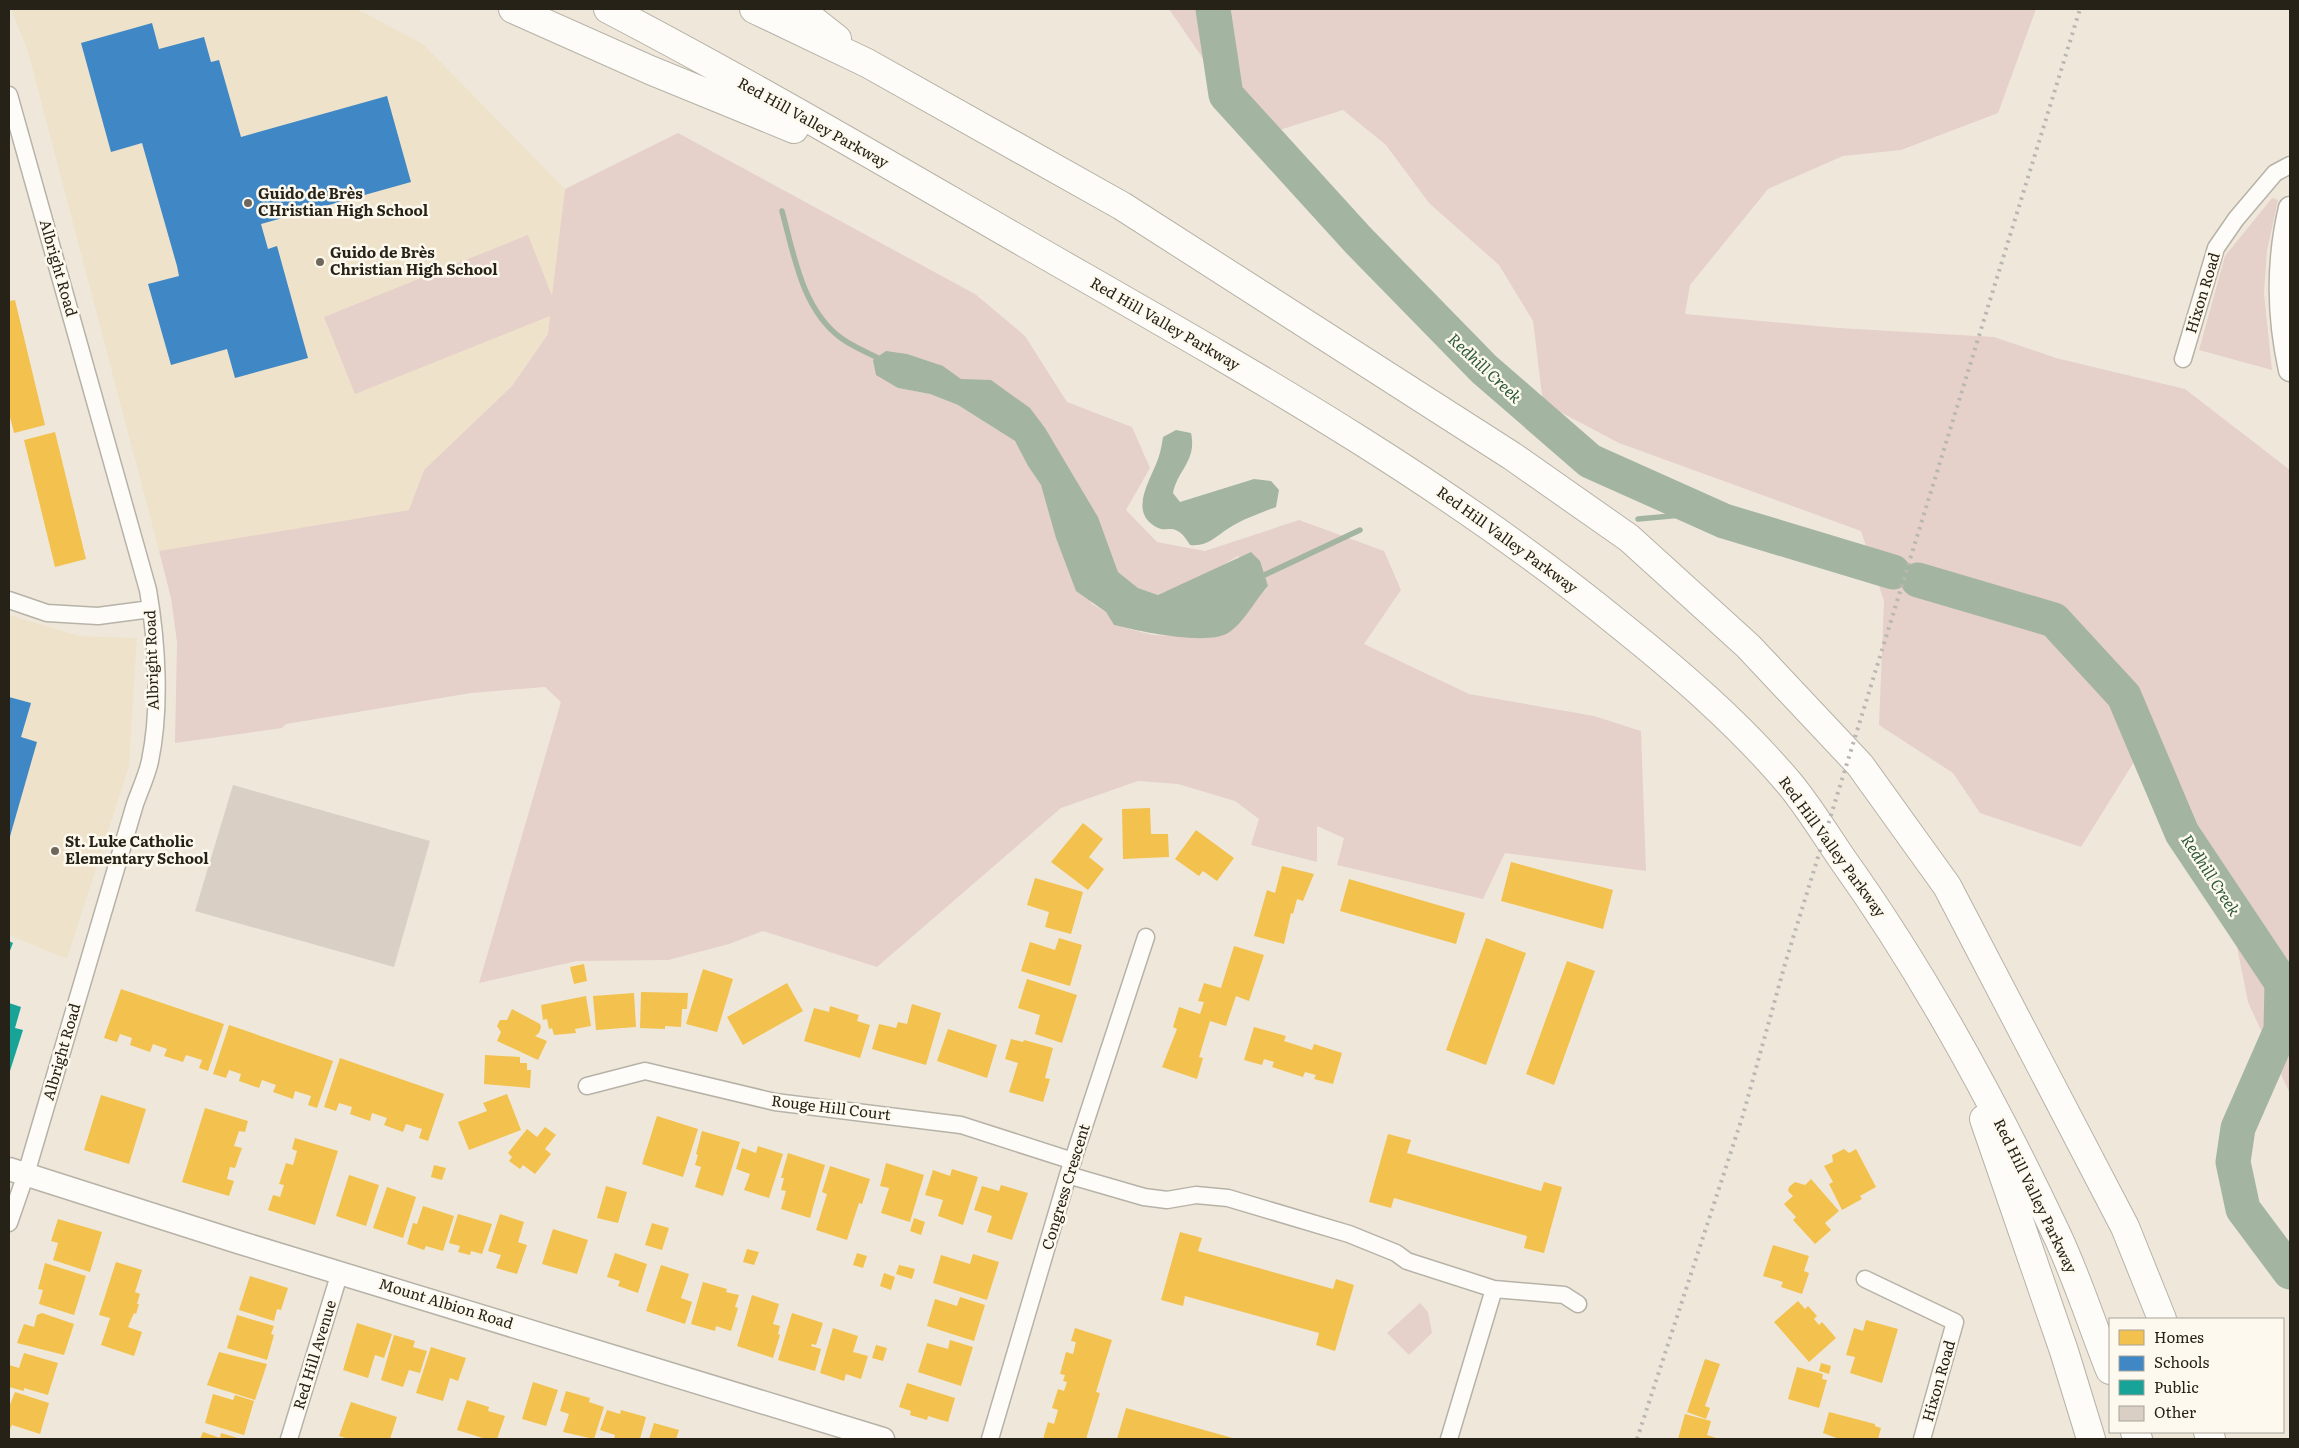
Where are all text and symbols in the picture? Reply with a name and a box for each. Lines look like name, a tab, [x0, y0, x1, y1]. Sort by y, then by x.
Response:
street label: Red Hill Valley Parkway	[734, 71, 894, 173]
place label: Guido de Brès CHristian High School	[258, 181, 429, 221]
marker: Guido de Brès CHristian High School	[242, 197, 254, 209]
street label: Albright Road	[35, 216, 84, 319]
place label: Guido de Brès Christian High School	[330, 240, 498, 280]
street label: Hixon Road	[2178, 249, 2225, 336]
marker: Guido de Brès Christian High School	[314, 256, 326, 268]
street label: Red Hill Valley Parkway	[1087, 270, 1245, 375]
water label: Redhill Creek	[1443, 327, 1528, 408]
street label: Red Hill Valley Parkway	[1433, 480, 1584, 598]
street label: Albright Road	[137, 610, 164, 711]
street label: Red Hill Valley Parkway	[1774, 771, 1893, 922]
place label: St. Luke Catholic Elementary School	[65, 829, 209, 869]
water label: Redhill Creek	[2176, 829, 2247, 920]
marker: St. Luke Catholic Elementary School	[49, 845, 61, 857]
street label: Albright Road	[36, 1000, 85, 1103]
street label: Rouge Hill Court	[770, 1088, 892, 1125]
street label: Red Hill Valley Parkway	[1989, 1114, 2084, 1277]
street label: Congress Crescent	[1034, 1121, 1095, 1252]
street label: Mount Albion Road	[376, 1271, 517, 1334]
street label: Red Hill Avenue	[286, 1297, 341, 1412]
legend	[2109, 1318, 2284, 1433]
text: Homes	[2154, 1325, 2204, 1348]
street label: Hixon Road	[1915, 1337, 1960, 1424]
text: Schools	[2154, 1350, 2210, 1373]
text: Public	[2154, 1375, 2199, 1398]
text: Other	[2154, 1400, 2196, 1423]

